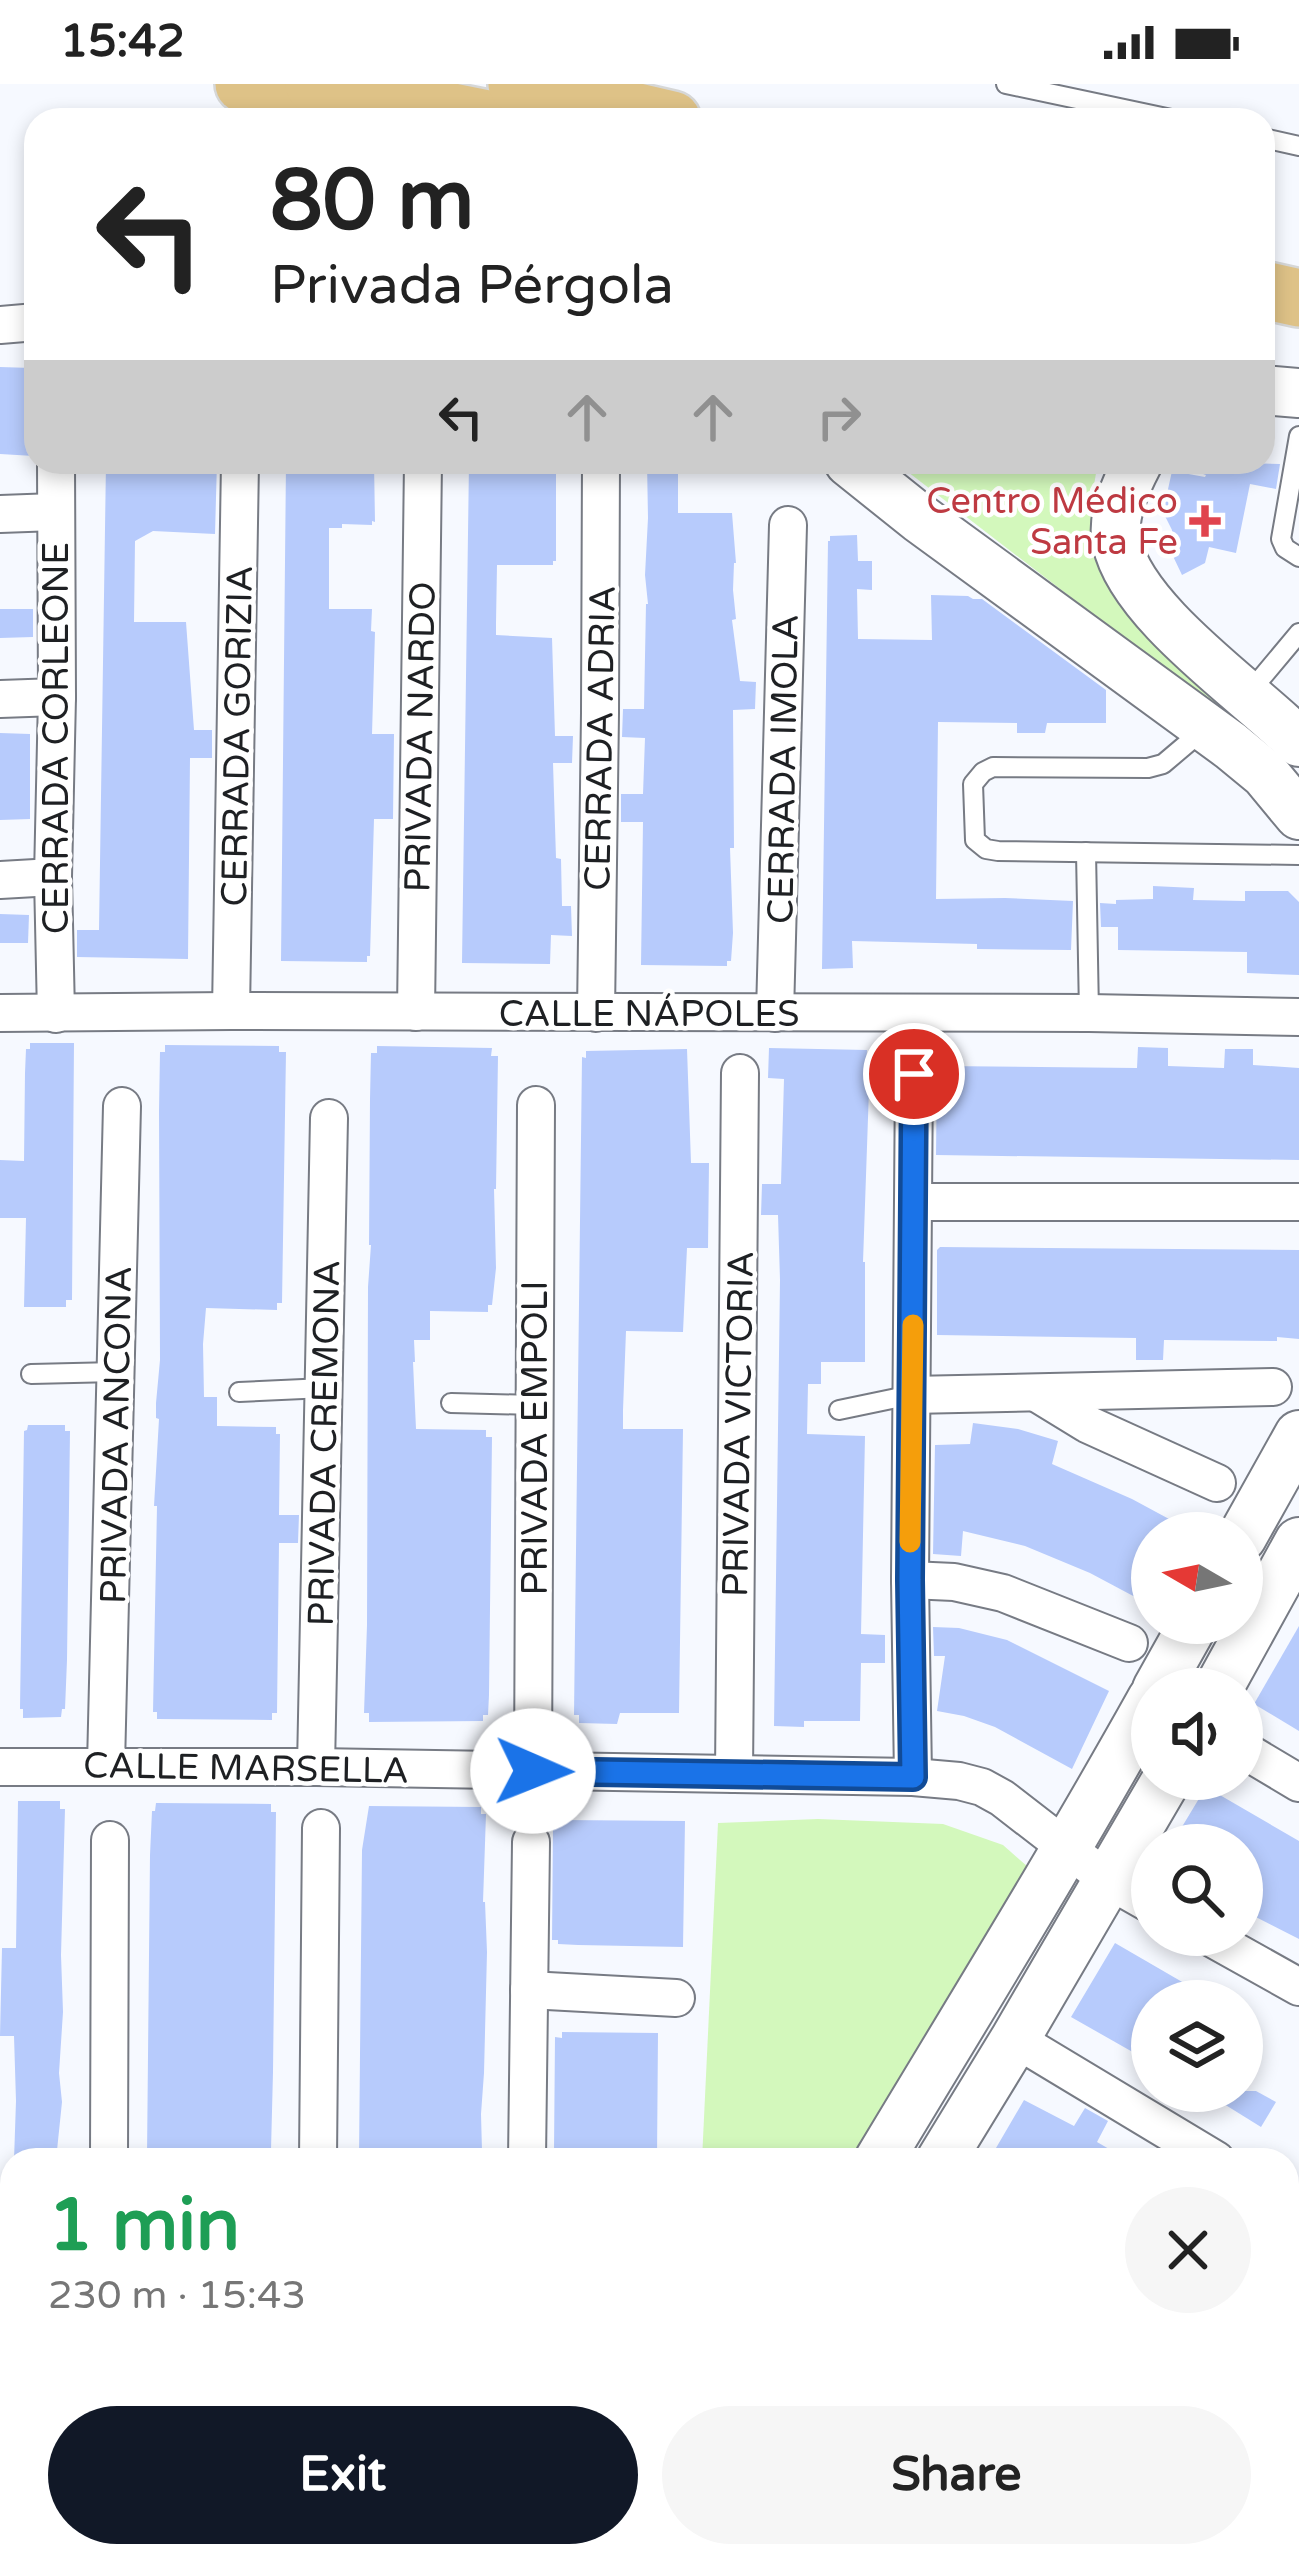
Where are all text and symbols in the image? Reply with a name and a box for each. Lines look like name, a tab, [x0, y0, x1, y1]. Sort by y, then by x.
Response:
text: 15:42	[60, 15, 185, 69]
text: 80 m	[270, 151, 474, 252]
icon: left	[72, 156, 228, 312]
text: Privada Pérgola	[270, 253, 674, 318]
icon: left	[428, 384, 494, 450]
icon: ahead	[554, 384, 620, 450]
icon: ahead	[680, 384, 746, 450]
icon: right	[806, 384, 872, 450]
place label: Centro Médico Santa Fe	[926, 480, 1178, 564]
marker: Centro Médico Santa Fe	[1189, 505, 1221, 537]
street label: CERRADA CORLEONE	[35, 542, 78, 934]
street label: CERRADA GORIZIA	[213, 565, 262, 907]
street label: PRIVADA NARDO	[396, 581, 445, 893]
street label: CERRADA ADRIA	[576, 585, 625, 891]
street label: CERRADA IMOLA	[759, 614, 808, 924]
street label: CALLE NÁPOLES	[499, 993, 799, 1036]
pin	[863, 1023, 965, 1125]
icon: arrive	[881, 1041, 947, 1107]
street label: PRIVADA VICTORIA	[714, 1250, 763, 1598]
street label: PRIVADA CREMONA	[300, 1259, 349, 1627]
street label: PRIVADA ANCONA	[92, 1266, 141, 1604]
street label: PRIVADA EMPOLI	[514, 1280, 557, 1596]
north arrow	[1131, 1512, 1263, 1644]
map controls	[1131, 1512, 1263, 2112]
button: sound	[1131, 1668, 1263, 1800]
position arrow	[470, 1708, 596, 1834]
street label: CALLE MARSELLA	[83, 1744, 409, 1793]
button: search	[1131, 1824, 1263, 1956]
button: layers	[1131, 1980, 1263, 2112]
text: 1 min	[48, 2183, 240, 2270]
button: close	[1125, 2187, 1251, 2313]
text: 230 m · 15:43	[48, 2272, 306, 2319]
button: Exit	[48, 2406, 638, 2544]
button: Share	[662, 2406, 1251, 2544]

